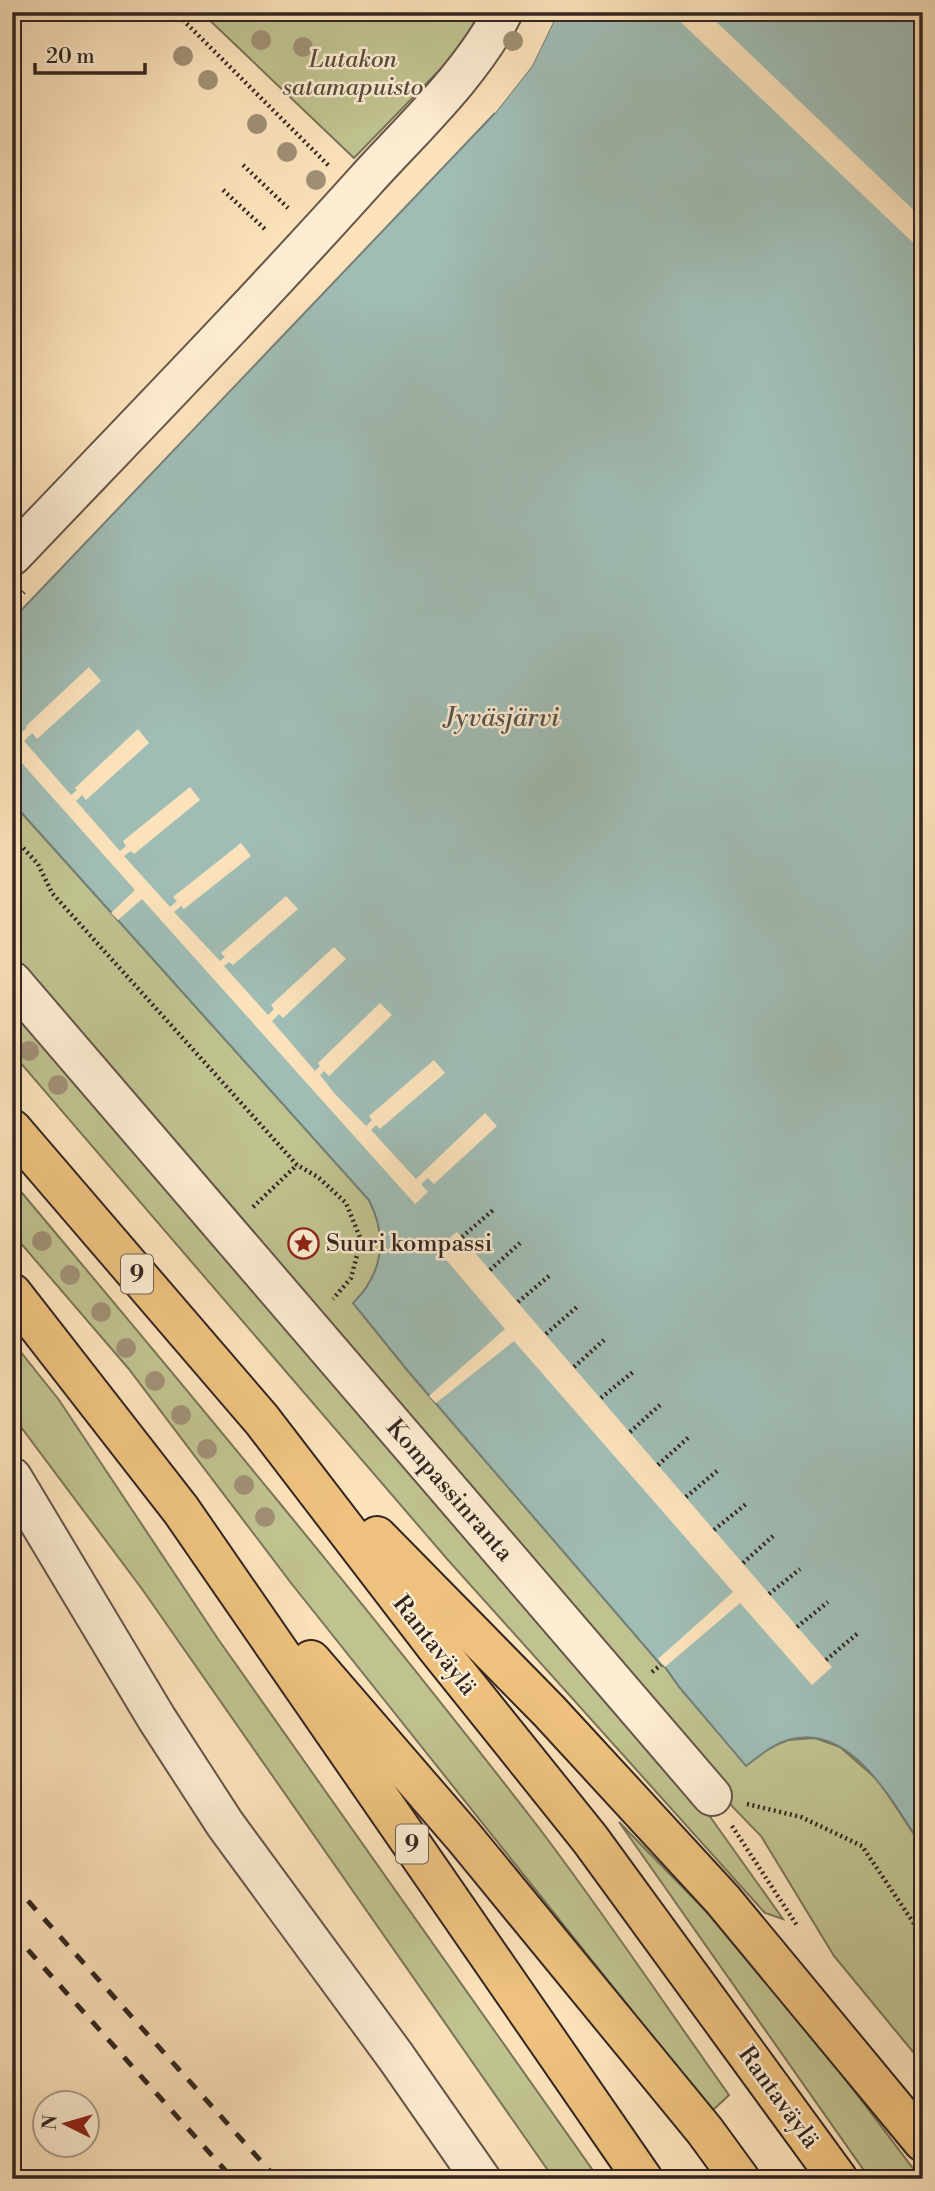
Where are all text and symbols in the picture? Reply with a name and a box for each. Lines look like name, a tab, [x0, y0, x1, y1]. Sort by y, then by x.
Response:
scale bar	[35, 32, 145, 76]
text: 20 m	[46, 44, 95, 70]
park label: Lutakon satamapuisto	[282, 45, 423, 103]
water label: Jyväsjärvi	[442, 702, 560, 734]
place icon: Suuri kompassi	[286, 1226, 320, 1260]
place label: Suuri kompassi	[326, 1229, 493, 1259]
road number: 9	[121, 1254, 153, 1294]
street label: Kompassinranta	[379, 1413, 520, 1569]
street label: Rantaväylä	[386, 1589, 483, 1702]
road number: 9	[396, 1825, 428, 1864]
street label: Rantaväylä	[731, 2041, 826, 2155]
north arrow	[32, 2090, 102, 2160]
text: N	[37, 2114, 63, 2131]

